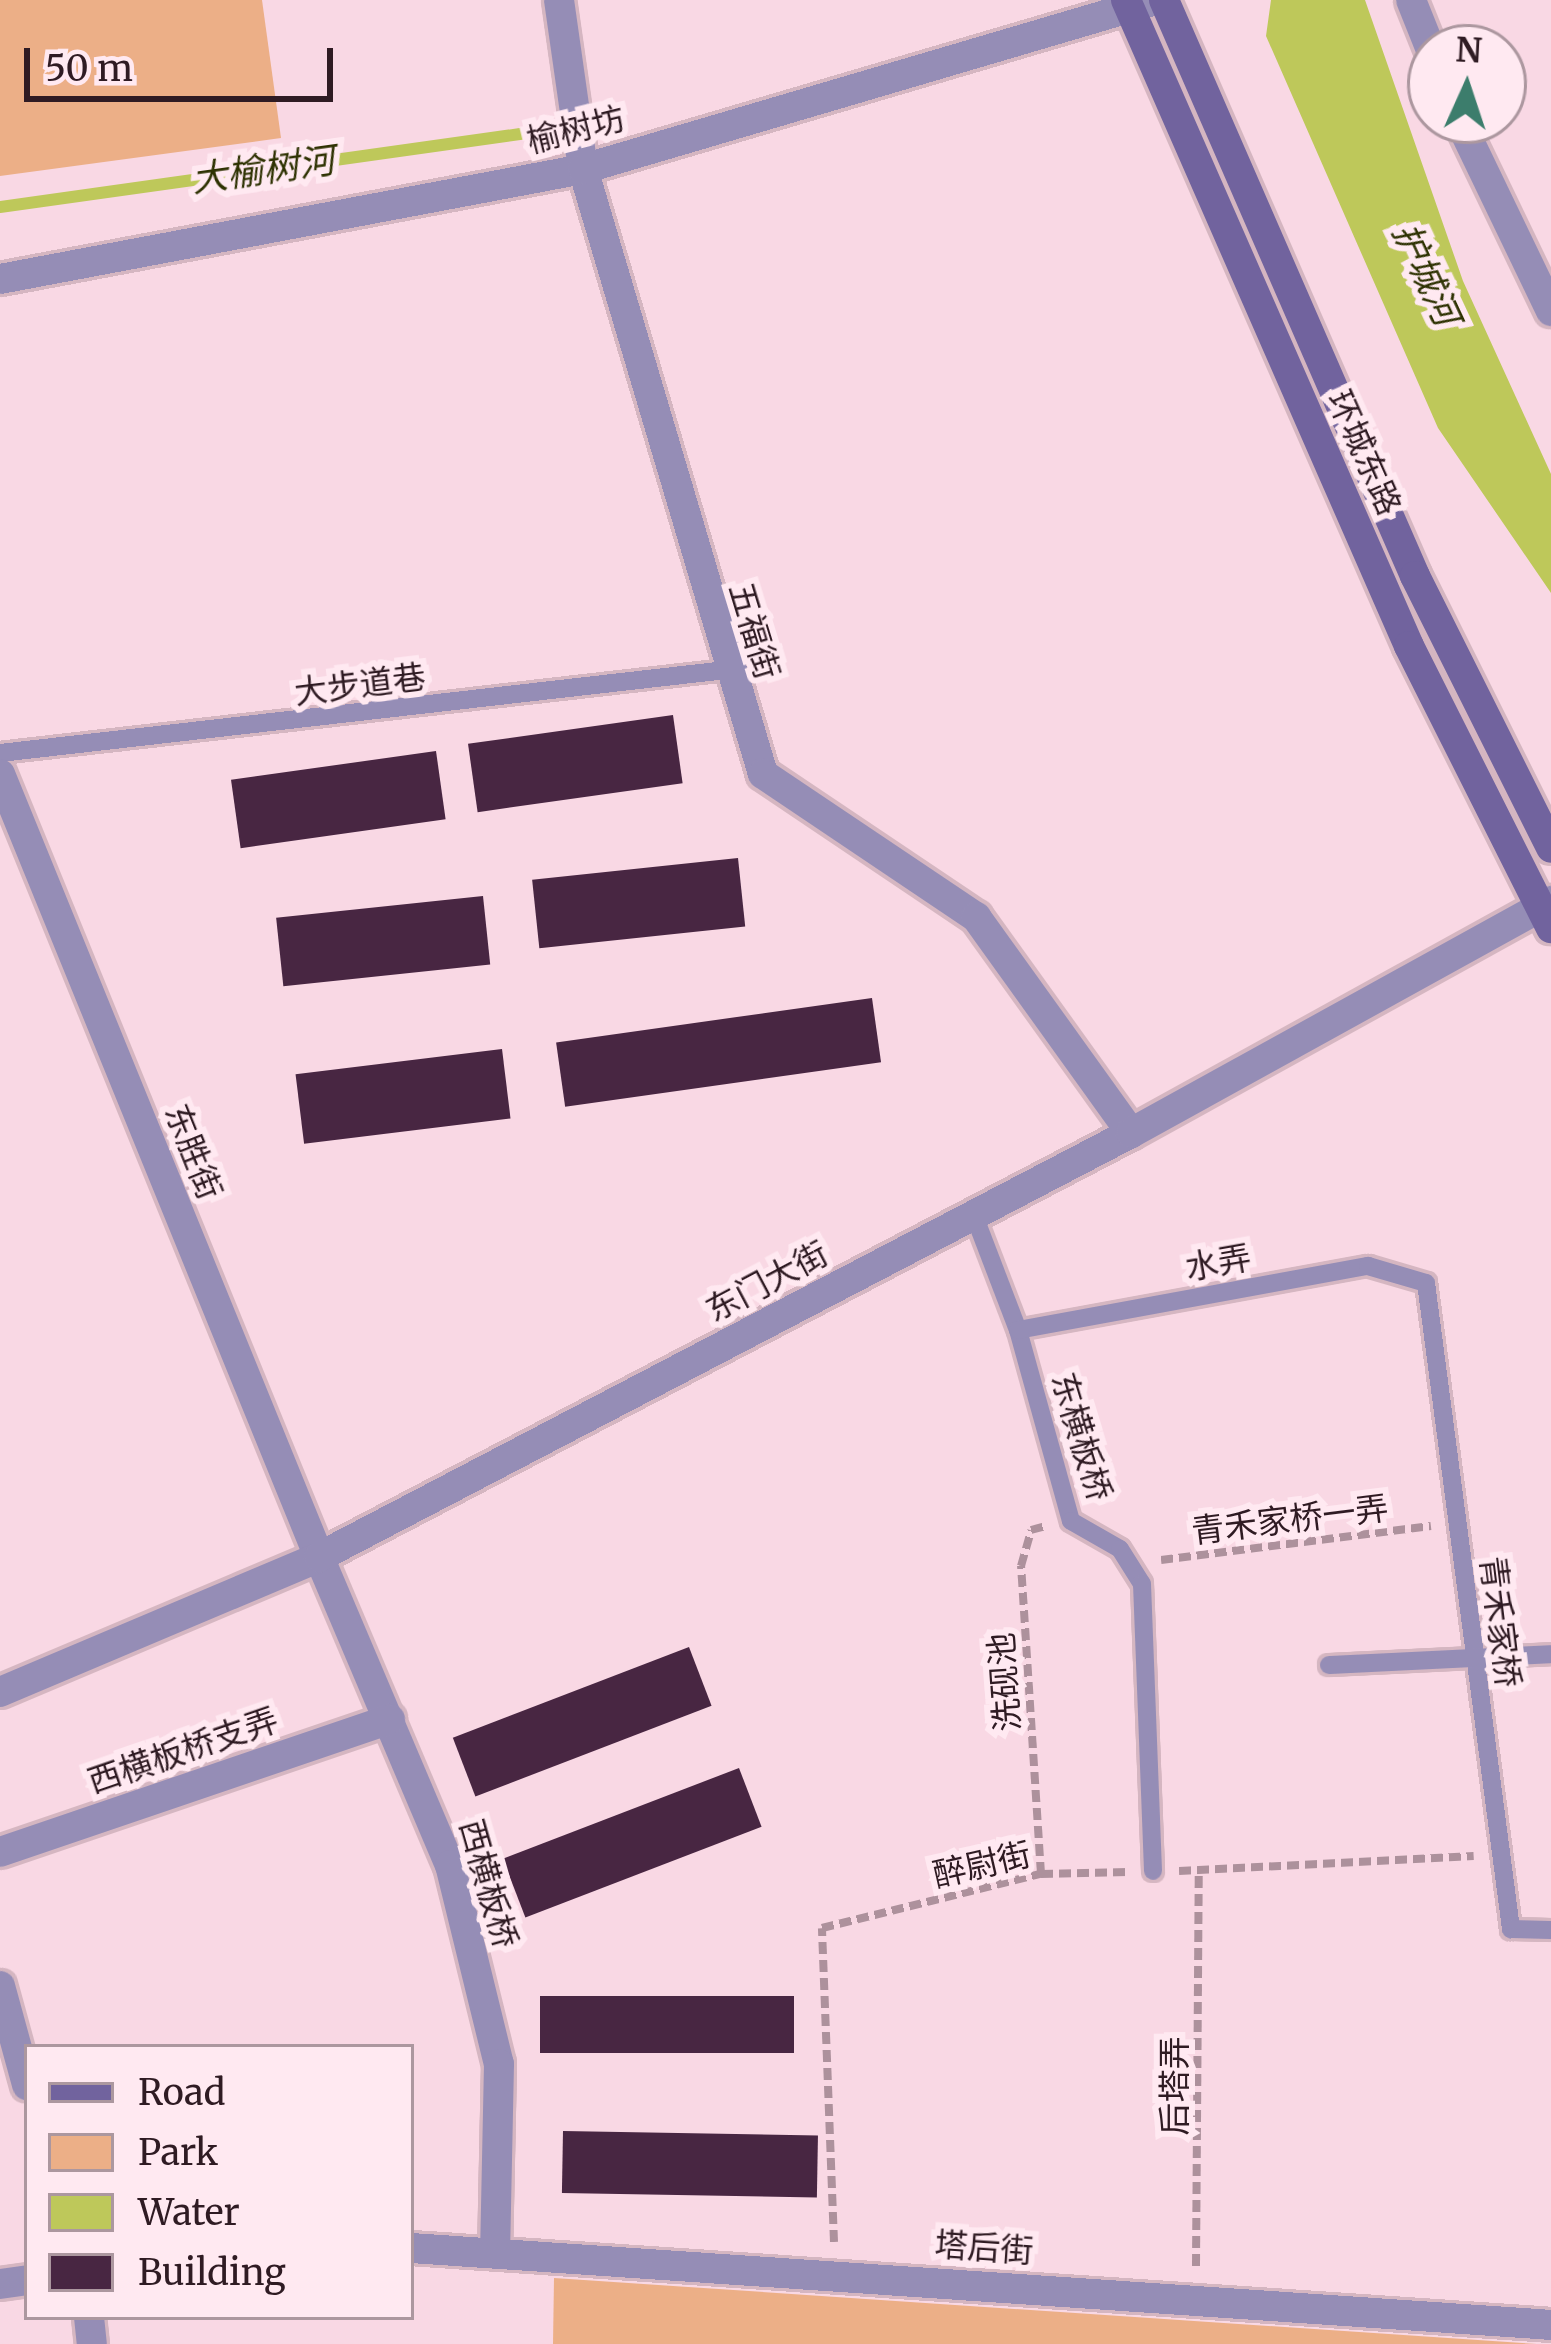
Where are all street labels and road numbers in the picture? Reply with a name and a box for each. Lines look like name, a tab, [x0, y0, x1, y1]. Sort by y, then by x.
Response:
street label: 榆树坊	[523, 99, 629, 161]
street label: 环城东路	[1319, 385, 1409, 521]
street label: 五福街	[721, 578, 787, 684]
street label: 大步道巷	[292, 657, 428, 713]
street label: 东胜街	[156, 1099, 230, 1205]
street label: 东门大街	[699, 1234, 835, 1330]
street label: 水弄	[1182, 1238, 1254, 1288]
street label: 东横板桥	[1043, 1368, 1119, 1506]
street label: 青禾家桥一弄	[1189, 1488, 1391, 1552]
street label: 青禾家桥	[1472, 1554, 1528, 1690]
street label: 洗砚池	[982, 1631, 1028, 1733]
street label: 西横板桥支弄	[83, 1700, 283, 1802]
street label: 西横板桥	[451, 1815, 525, 1953]
street label: 醉尉街	[929, 1835, 1035, 1895]
street label: 后塔弄	[1155, 2037, 1195, 2135]
street label: 塔后街	[933, 2225, 1035, 2271]

